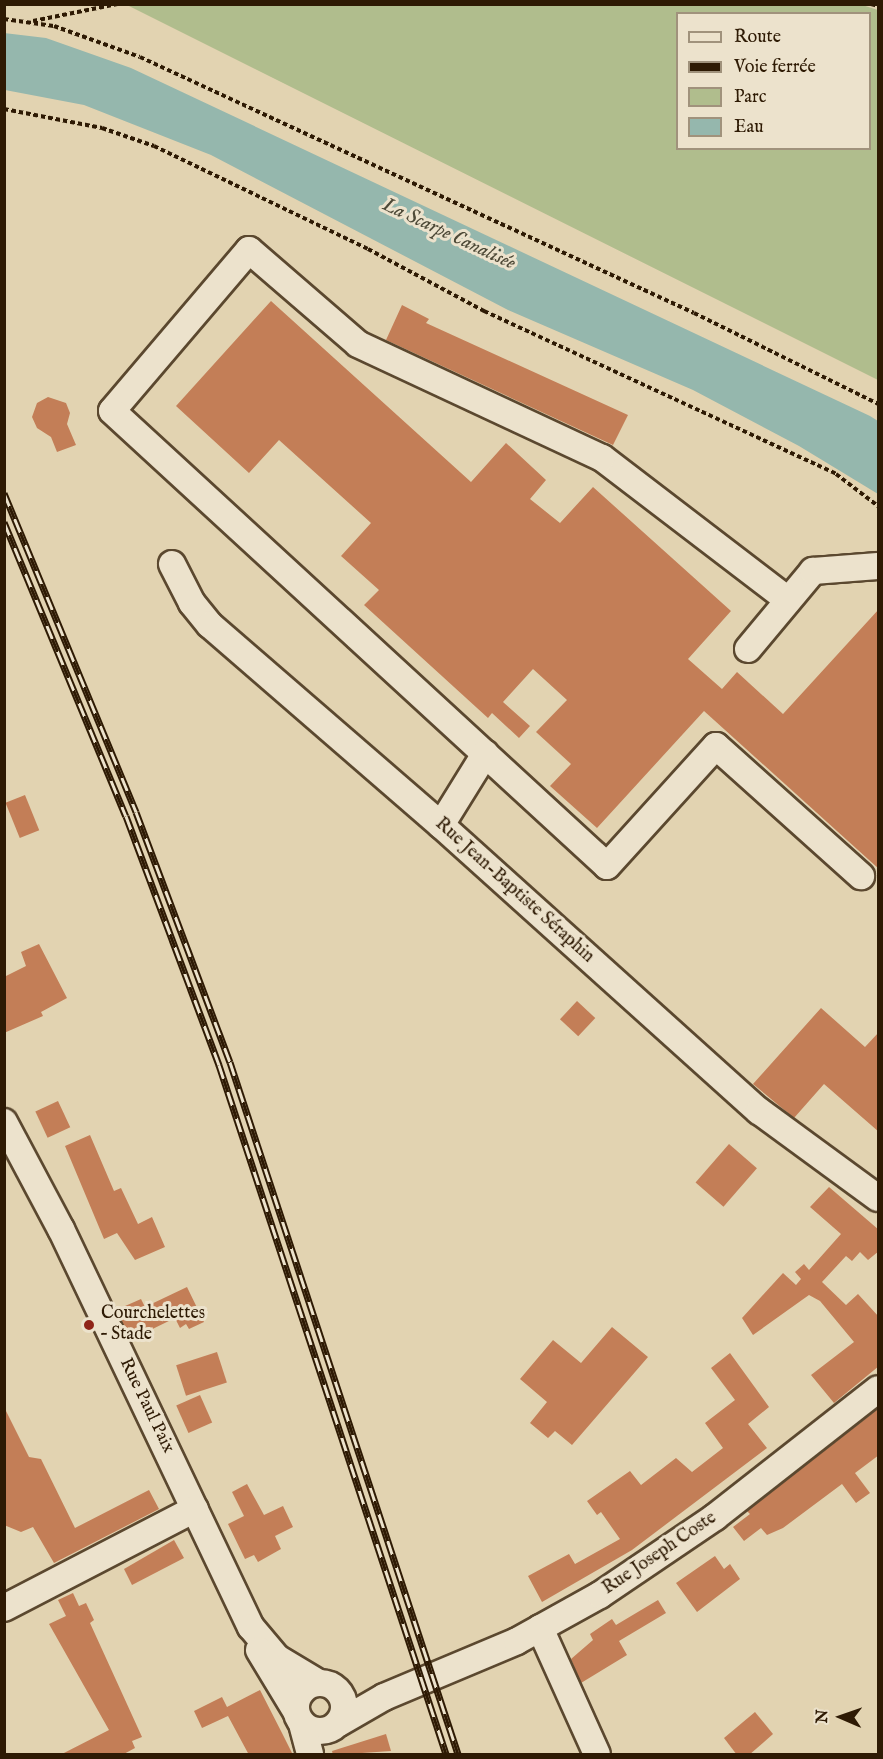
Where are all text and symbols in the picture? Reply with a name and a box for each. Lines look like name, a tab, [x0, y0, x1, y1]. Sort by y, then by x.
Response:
legend	[676, 12, 871, 150]
text: Route	[734, 26, 781, 49]
text: Voie ferrée	[734, 56, 816, 79]
text: Parc	[734, 86, 766, 109]
text: Eau	[734, 116, 764, 139]
water label: La Scarpe Canalisée	[379, 193, 519, 275]
street label: Rue Jean-Baptiste Séraphin	[430, 814, 598, 968]
place label: Courchelettes – Stade	[101, 1304, 205, 1346]
marker: Courchelettes – Stade	[82, 1318, 96, 1332]
street label: Rue Paul Paix	[114, 1355, 178, 1457]
street label: Rue Joseph Coste	[599, 1508, 721, 1600]
north arrow	[811, 1687, 871, 1747]
text: N	[813, 1709, 833, 1724]

